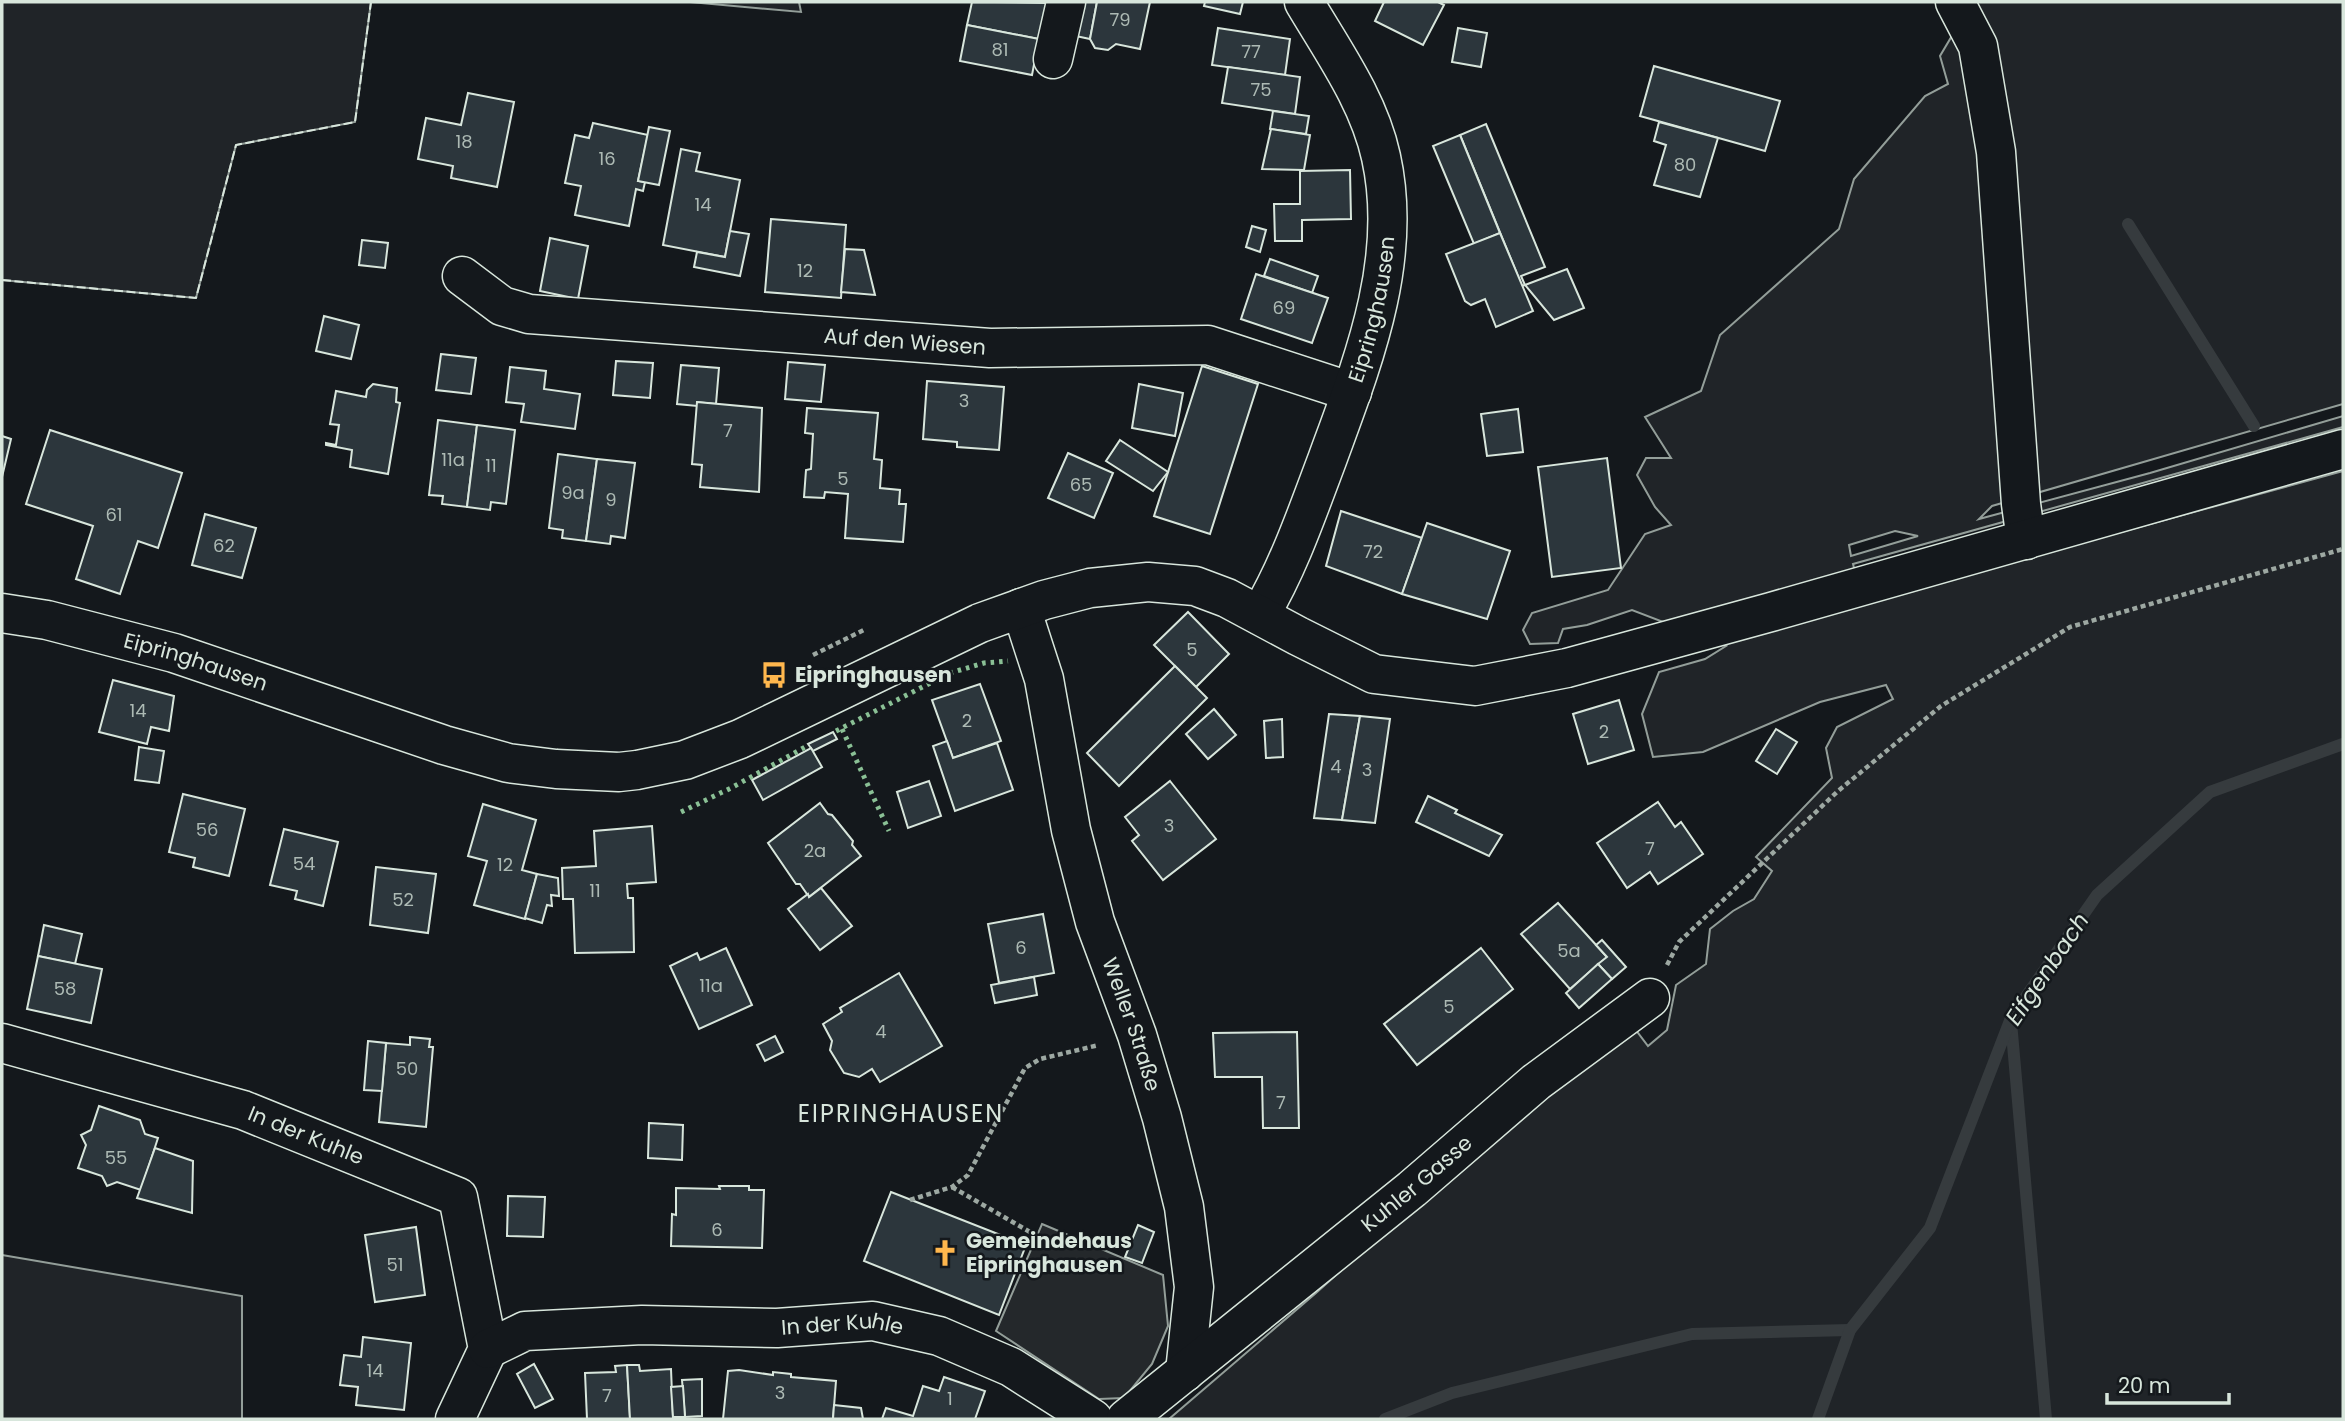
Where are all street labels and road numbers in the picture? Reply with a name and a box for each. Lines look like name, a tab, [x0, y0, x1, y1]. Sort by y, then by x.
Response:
street label: Eipringhausen	[1341, 235, 1401, 386]
street label: Auf den Wiesen	[823, 321, 987, 362]
street label: Eipringhausen	[121, 626, 272, 698]
street label: Weller Straße	[1095, 953, 1168, 1095]
street label: In der Kuhle	[244, 1099, 368, 1171]
street label: Kuhler Gasse	[1355, 1128, 1478, 1238]
street label: In der Kuhle	[780, 1306, 906, 1342]

